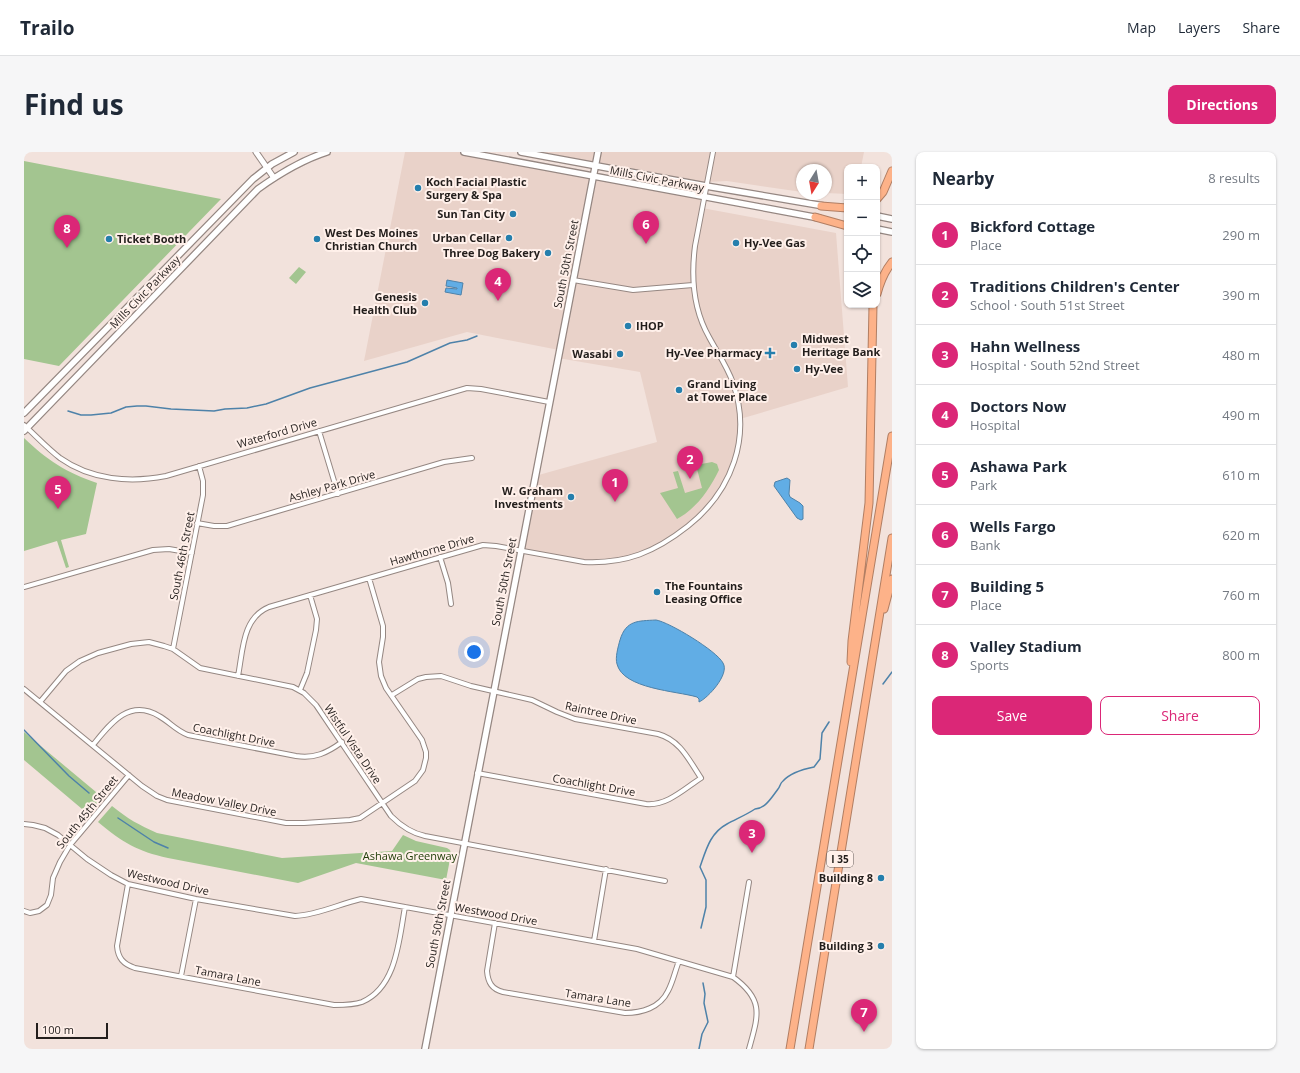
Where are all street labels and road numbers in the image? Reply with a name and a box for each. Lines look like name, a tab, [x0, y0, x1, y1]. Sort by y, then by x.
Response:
street label: Mills Civic Parkway	[609, 162, 706, 195]
street label: South 50th Street	[550, 218, 581, 309]
street label: Mills Civic Parkway	[106, 252, 184, 331]
street label: Waterford Drive	[235, 414, 318, 451]
street label: Ashley Park Drive	[287, 466, 377, 505]
street label: South 46th Street	[166, 510, 197, 601]
street label: Hawthorne Drive	[388, 530, 476, 569]
street label: South 50th Street	[488, 536, 519, 627]
street label: Raintree Drive	[564, 698, 638, 727]
street label: Wistful Vista Drive	[321, 701, 386, 786]
street label: Coachlight Drive	[192, 719, 277, 750]
street label: Coachlight Drive	[552, 770, 637, 799]
street label: South 45th Street	[53, 772, 121, 851]
street label: Meadow Valley Drive	[170, 784, 278, 819]
road number: I 35	[827, 851, 853, 867]
street label: Westwood Drive	[126, 865, 211, 898]
street label: South 50th Street	[422, 878, 453, 969]
street label: Westwood Drive	[454, 899, 539, 928]
street label: Tamara Lane	[194, 962, 262, 989]
street label: Tamara Lane	[564, 985, 632, 1010]

